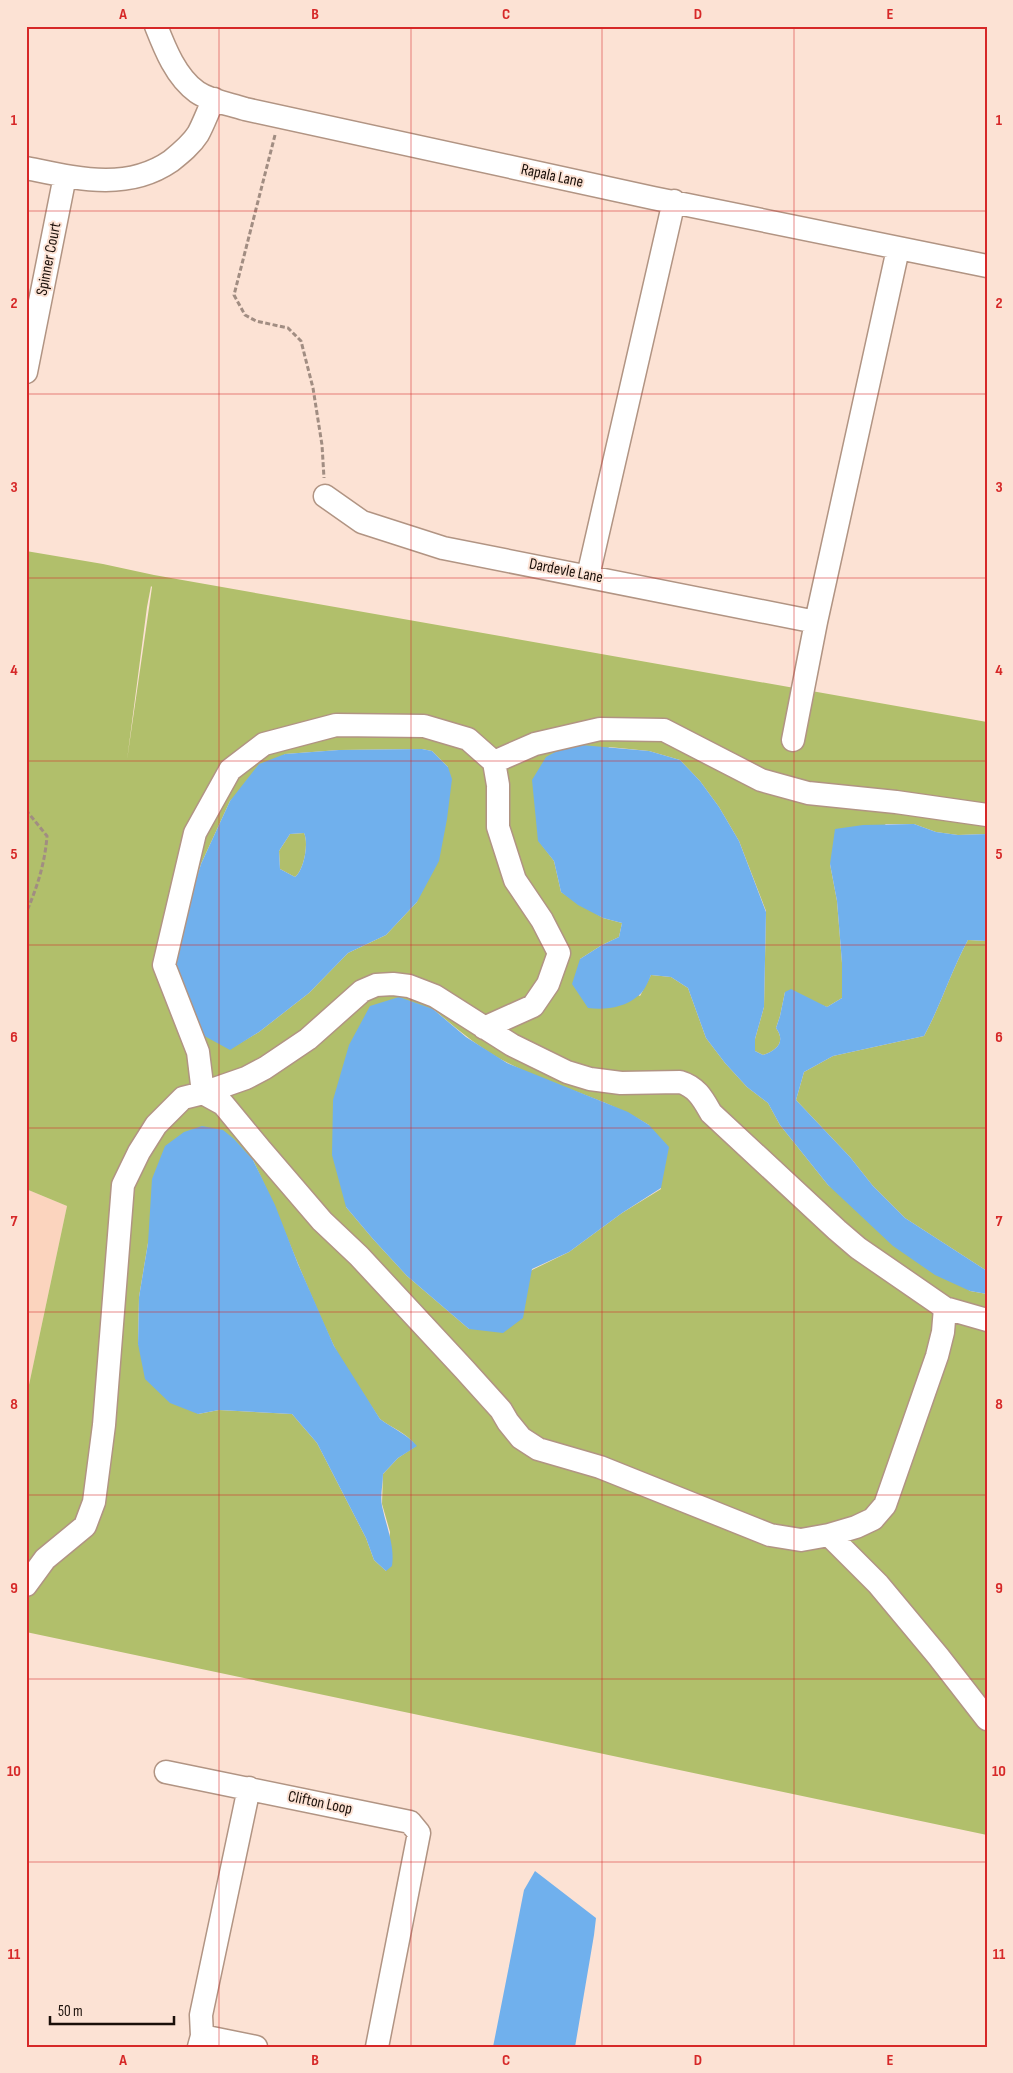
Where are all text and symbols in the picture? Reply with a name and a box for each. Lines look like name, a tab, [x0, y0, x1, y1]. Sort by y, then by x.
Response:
text: A	[118, 5, 127, 24]
text: B	[311, 5, 319, 24]
text: C	[502, 5, 510, 24]
text: D	[694, 5, 702, 24]
text: E	[887, 5, 894, 24]
text: 1	[11, 111, 18, 130]
text: 1	[996, 111, 1003, 130]
street label: Rapala Lane	[519, 160, 585, 192]
street label: Spinner Court	[33, 221, 65, 297]
text: 2	[10, 294, 18, 313]
text: 2	[995, 294, 1003, 313]
text: 3	[10, 478, 18, 497]
text: 3	[995, 478, 1003, 497]
street label: Dardevle Lane	[527, 555, 605, 587]
text: 4	[10, 661, 18, 680]
text: 4	[995, 661, 1003, 680]
text: 5	[10, 845, 18, 864]
text: 5	[995, 845, 1003, 864]
text: 6	[10, 1028, 18, 1047]
text: 6	[995, 1028, 1003, 1047]
text: 7	[11, 1212, 18, 1231]
text: 7	[996, 1212, 1003, 1231]
text: 8	[10, 1395, 18, 1414]
text: 8	[995, 1395, 1003, 1414]
text: 9	[10, 1579, 18, 1598]
text: 9	[995, 1579, 1003, 1598]
text: 10	[7, 1762, 21, 1781]
text: 10	[992, 1762, 1006, 1781]
street label: Clifton Loop	[286, 1787, 354, 1819]
text: 11	[8, 1945, 21, 1964]
text: 11	[993, 1945, 1006, 1964]
scale bar	[50, 1993, 174, 2025]
text: 50 m	[58, 2002, 83, 2021]
text: A	[118, 2051, 127, 2070]
text: B	[311, 2051, 319, 2070]
text: C	[502, 2051, 510, 2070]
text: D	[694, 2051, 702, 2070]
text: E	[887, 2051, 894, 2070]

